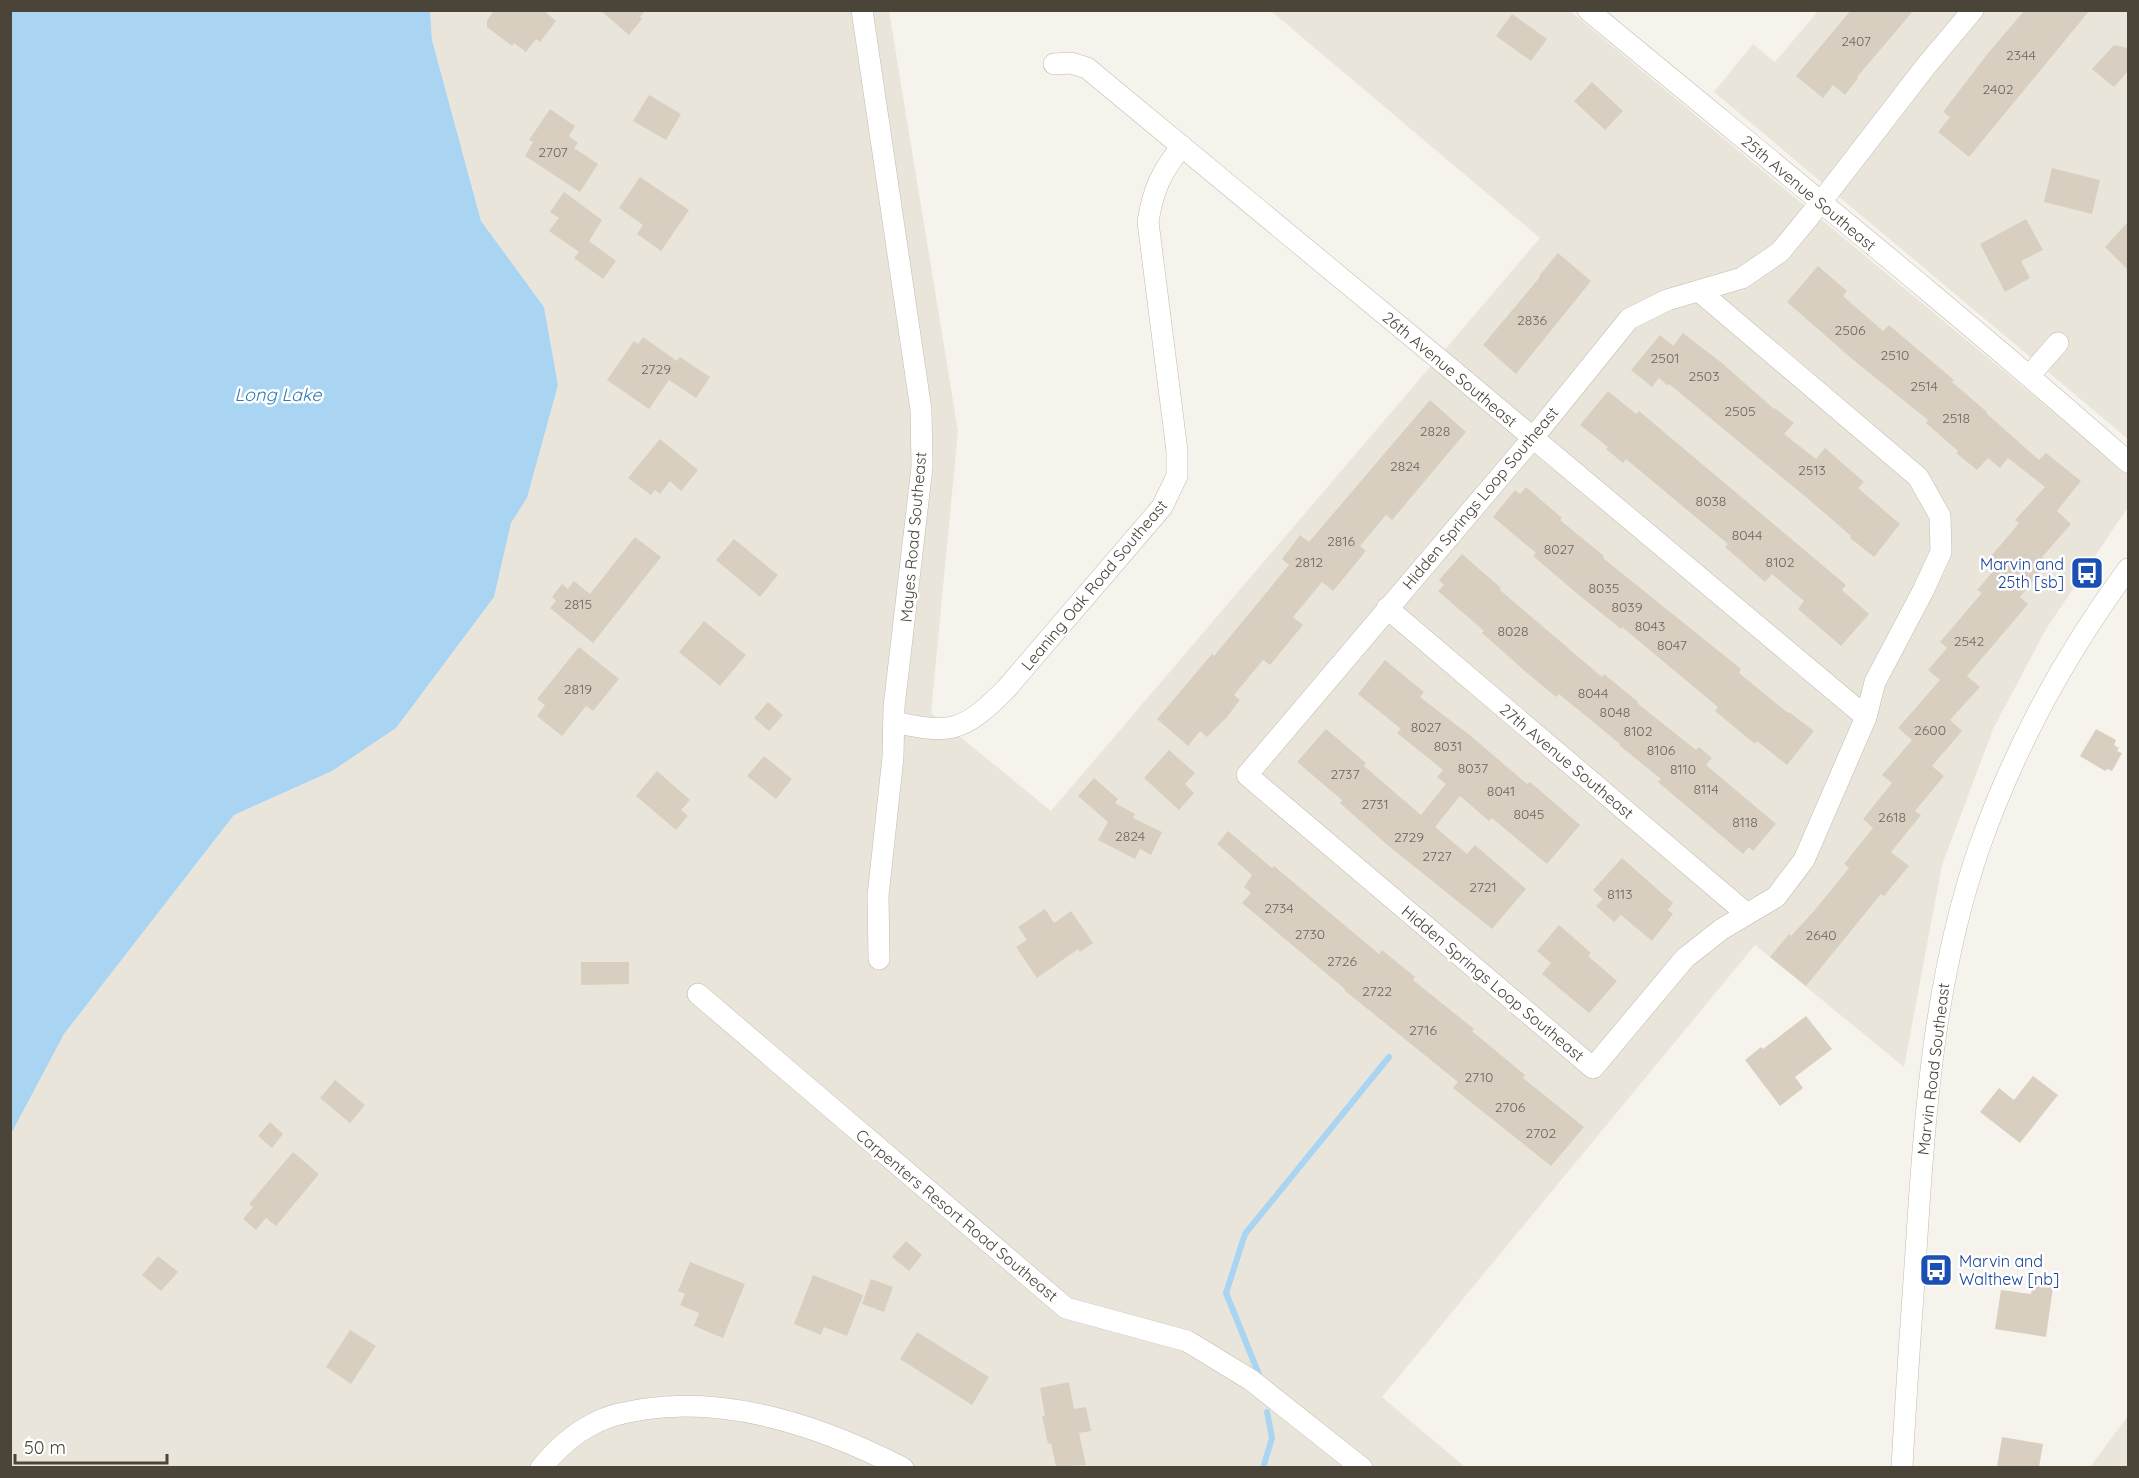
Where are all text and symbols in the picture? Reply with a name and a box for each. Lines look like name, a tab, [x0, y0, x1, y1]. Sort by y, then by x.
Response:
house number: 2407	[1841, 32, 1871, 50]
house number: 2344	[2006, 46, 2036, 64]
house number: 2402	[1982, 80, 2014, 98]
street label: 25th Avenue Southeast	[1738, 131, 1880, 255]
house number: 2707	[538, 143, 568, 161]
street label: 26th Avenue Southeast	[1379, 307, 1521, 431]
house number: 2836	[1517, 311, 1548, 329]
house number: 2506	[1834, 321, 1866, 339]
house number: 2510	[1881, 346, 1909, 364]
house number: 2501	[1651, 349, 1679, 367]
house number: 2729	[641, 360, 671, 378]
house number: 2503	[1688, 367, 1720, 385]
house number: 2514	[1910, 377, 1938, 395]
water label: Long Lake	[235, 383, 322, 406]
house number: 2505	[1724, 402, 1756, 420]
street label: Hidden Springs Loop Southeast	[1398, 403, 1562, 593]
house number: 2518	[1942, 409, 1970, 427]
house number: 2828	[1420, 422, 1450, 440]
street label: Mayes Road Southeast	[896, 451, 930, 623]
house number: 2824	[1390, 457, 1420, 475]
house number: 2513	[1798, 461, 1826, 479]
house number: 8038	[1696, 492, 1726, 510]
street label: Leaning Oak Road Southeast	[1017, 496, 1171, 674]
house number: 8044	[1732, 526, 1762, 544]
house number: 2816	[1327, 532, 1355, 550]
house number: 8027	[1544, 540, 1574, 558]
house number: 2812	[1295, 553, 1323, 571]
house number: 8102	[1766, 553, 1795, 571]
place label: Marvin and 25th [sb]	[1980, 554, 2064, 592]
bus stop icon: Marvin and 25th [sb]	[2069, 555, 2105, 591]
house number: 8035	[1589, 579, 1619, 597]
house number: 2815	[564, 595, 592, 613]
house number: 8039	[1611, 598, 1643, 616]
house number: 8043	[1635, 617, 1665, 635]
house number: 8028	[1497, 622, 1529, 640]
house number: 2542	[1954, 632, 1984, 650]
house number: 8047	[1657, 636, 1687, 654]
house number: 2819	[564, 680, 592, 698]
house number: 8044	[1578, 684, 1608, 702]
street label: 27th Avenue Southeast	[1496, 699, 1638, 823]
house number: 8048	[1600, 703, 1630, 721]
house number: 8027	[1411, 718, 1441, 736]
house number: 2600	[1914, 721, 1946, 739]
house number: 8102	[1624, 722, 1653, 740]
house number: 8031	[1434, 737, 1462, 755]
house number: 8106	[1647, 741, 1676, 759]
house number: 8037	[1458, 759, 1488, 777]
house number: 8110	[1670, 760, 1696, 778]
house number: 2737	[1330, 765, 1360, 783]
house number: 8114	[1693, 780, 1719, 798]
house number: 8041	[1487, 782, 1515, 800]
house number: 2731	[1361, 795, 1389, 813]
house number: 8045	[1513, 805, 1545, 823]
house number: 2618	[1878, 808, 1906, 826]
house number: 8118	[1732, 813, 1758, 831]
house number: 2824	[1115, 827, 1145, 845]
house number: 2729	[1394, 828, 1424, 846]
house number: 2727	[1422, 847, 1452, 865]
house number: 2721	[1469, 878, 1497, 896]
house number: 8113	[1607, 885, 1633, 903]
house number: 2734	[1264, 899, 1294, 917]
street label: Hidden Springs Loop Southeast	[1398, 901, 1588, 1065]
house number: 2730	[1295, 925, 1325, 943]
house number: 2640	[1805, 926, 1837, 944]
house number: 2726	[1327, 952, 1357, 970]
house number: 2722	[1362, 982, 1392, 1000]
street label: Marvin Road Southeast	[1913, 982, 1953, 1156]
house number: 2716	[1409, 1021, 1437, 1039]
house number: 2710	[1465, 1068, 1493, 1086]
house number: 2706	[1495, 1098, 1526, 1116]
house number: 2702	[1526, 1124, 1557, 1142]
street label: Carpenters Resort Road Southeast	[852, 1125, 1062, 1305]
place label: Marvin and Walthew [nb]	[1959, 1251, 2059, 1289]
bus stop icon: Marvin and Walthew [nb]	[1918, 1252, 1954, 1288]
scale bar	[15, 1427, 166, 1465]
text: 50 m	[24, 1436, 66, 1459]

